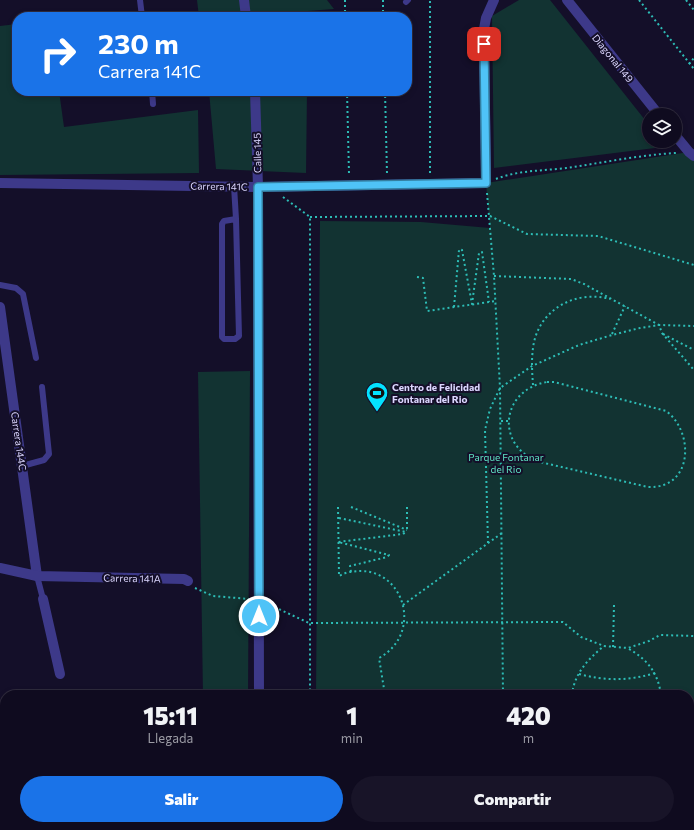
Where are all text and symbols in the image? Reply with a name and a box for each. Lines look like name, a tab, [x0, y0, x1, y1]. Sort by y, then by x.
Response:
text: 230 m	[98, 26, 179, 60]
pin	[467, 27, 501, 61]
icon: right	[32, 28, 84, 80]
street label: Diagonal 149	[590, 32, 636, 84]
icon: arrive	[473, 33, 495, 55]
text: Carrera 141C	[98, 60, 201, 82]
map controls	[642, 108, 682, 148]
button: layers	[642, 108, 682, 148]
street label: Calle 145	[251, 132, 263, 173]
street label: Carrera 141C	[190, 180, 248, 193]
sports icon: Centro de Felicidad Fontanar del Rio	[364, 380, 390, 413]
place label: Centro de Felicidad Fontanar del Rio	[392, 381, 480, 405]
street label: Carrera 144C	[9, 411, 29, 471]
park label: Parque Fontanar del Rio	[468, 451, 544, 475]
street label: Carrera 141A	[103, 572, 161, 585]
position arrow	[238, 595, 280, 637]
text: 15:11	[143, 701, 198, 730]
text: 1	[346, 701, 358, 730]
text: 420	[506, 701, 551, 730]
text: Llegada	[148, 730, 193, 746]
text: min	[341, 730, 363, 746]
text: m	[523, 730, 534, 746]
button: Salir	[20, 776, 343, 822]
button: Compartir	[351, 776, 674, 822]

